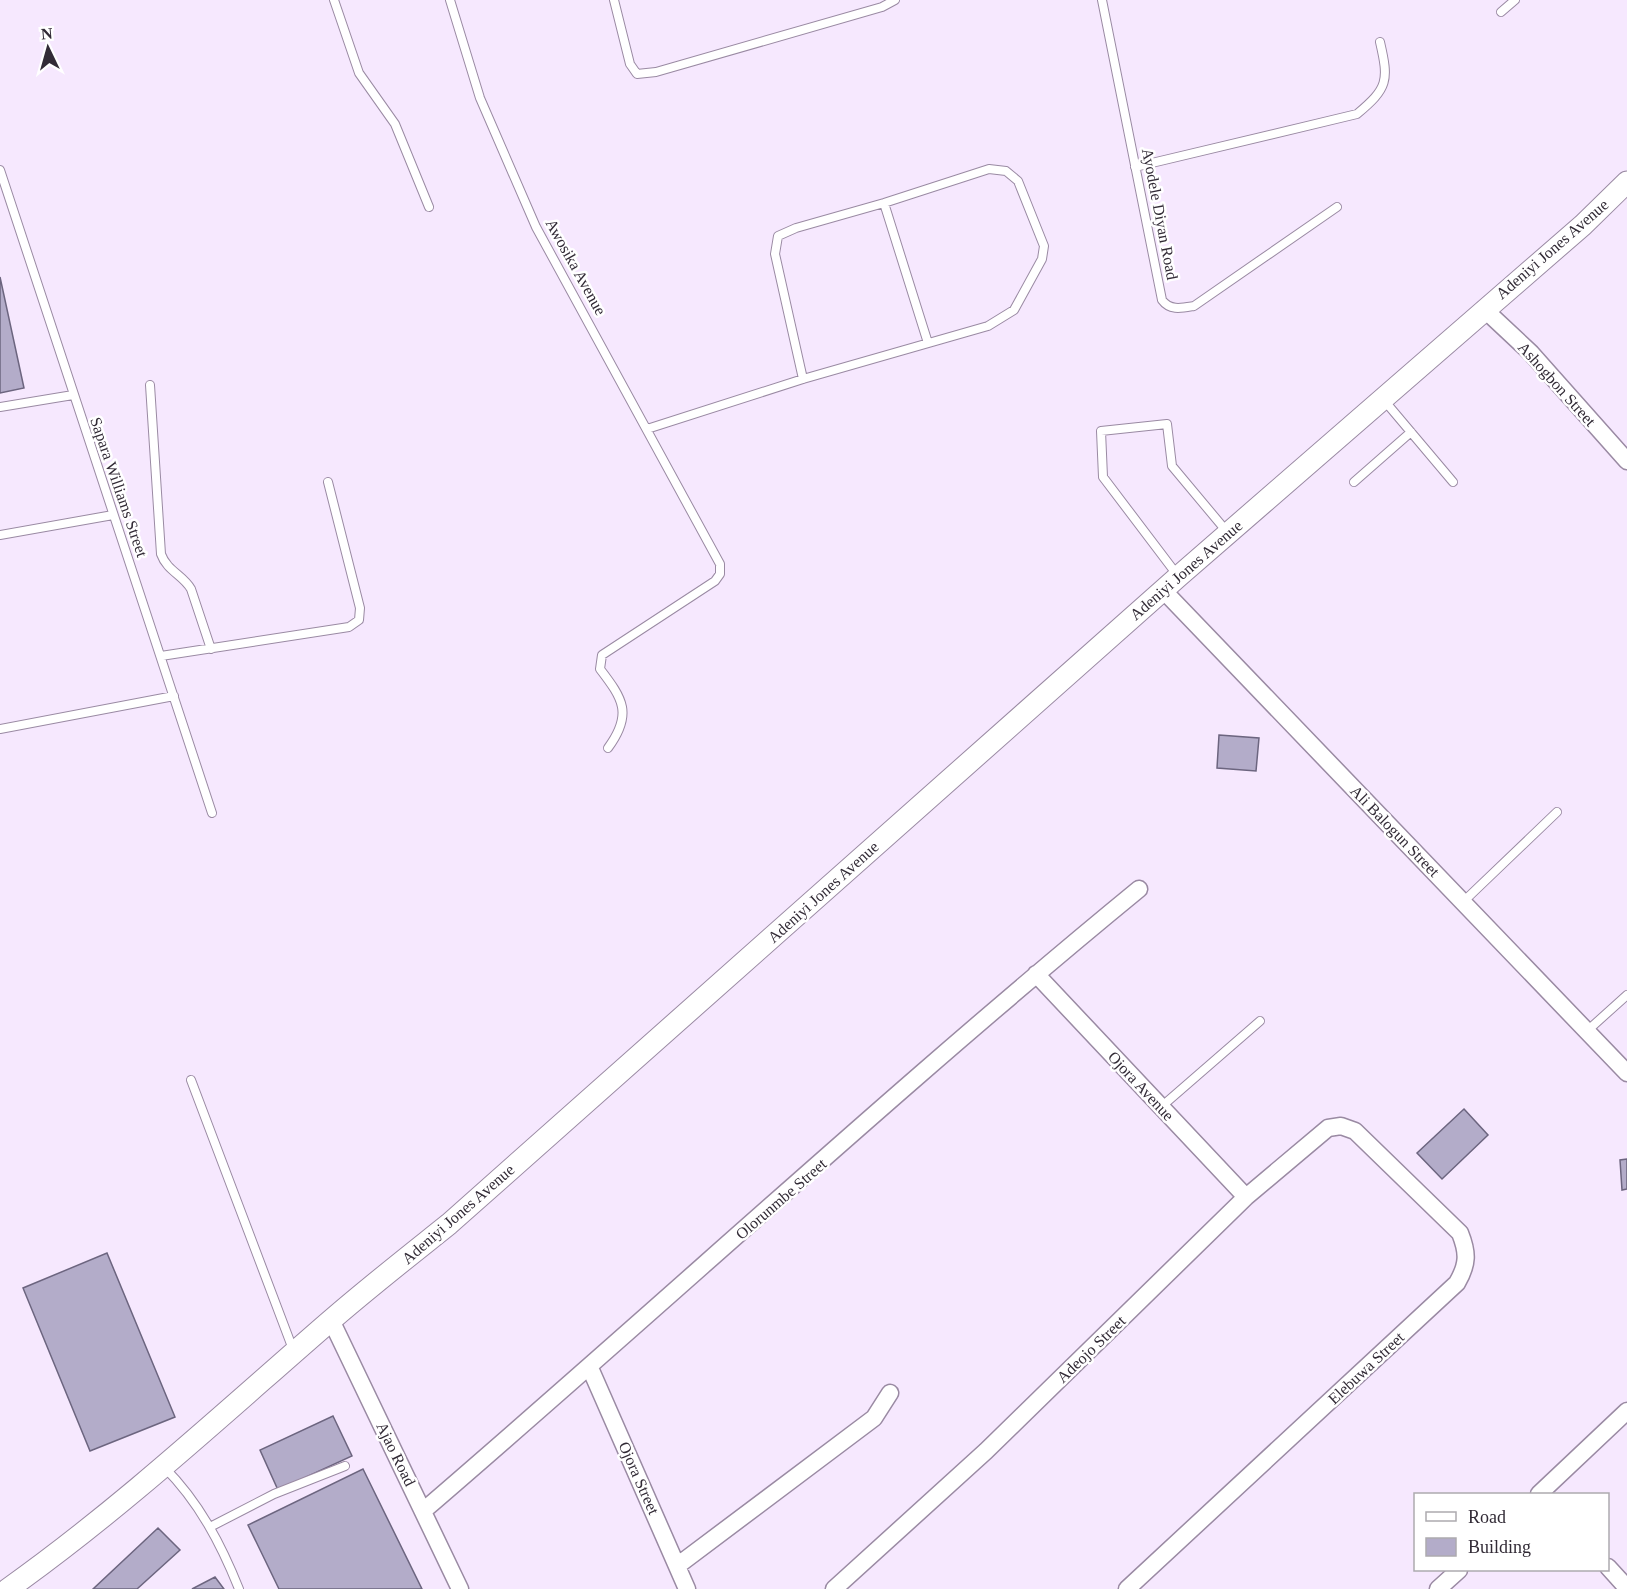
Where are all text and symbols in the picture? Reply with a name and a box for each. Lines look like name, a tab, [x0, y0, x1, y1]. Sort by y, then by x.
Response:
north arrow	[18, 18, 78, 78]
text: N	[40, 25, 54, 43]
street label: Ayodele Diyan Road	[1138, 147, 1181, 281]
street label: Adeniyi Jones Avenue	[1493, 196, 1612, 303]
street label: Awosika Avenue	[543, 216, 609, 318]
street label: Ashogbon Street	[1514, 339, 1600, 431]
street label: Sapara Williams Street	[86, 415, 151, 560]
street label: Adeniyi Jones Avenue	[1127, 517, 1246, 624]
street label: Ali Balogun Street	[1346, 782, 1443, 881]
street label: Adeniyi Jones Avenue	[764, 838, 882, 947]
street label: Ojora Avenue	[1104, 1048, 1177, 1125]
street label: Olorunmbe Street	[732, 1155, 830, 1243]
street label: Adeniyi Jones Avenue	[399, 1161, 518, 1268]
street label: Adeojo Street	[1053, 1312, 1130, 1387]
street label: Elebuwa Street	[1325, 1328, 1408, 1407]
street label: Ajao Road	[372, 1419, 419, 1489]
street label: Ojora Street	[615, 1439, 663, 1518]
legend	[1414, 1493, 1609, 1571]
text: Road	[1468, 1507, 1506, 1527]
text: Building	[1468, 1537, 1531, 1557]

